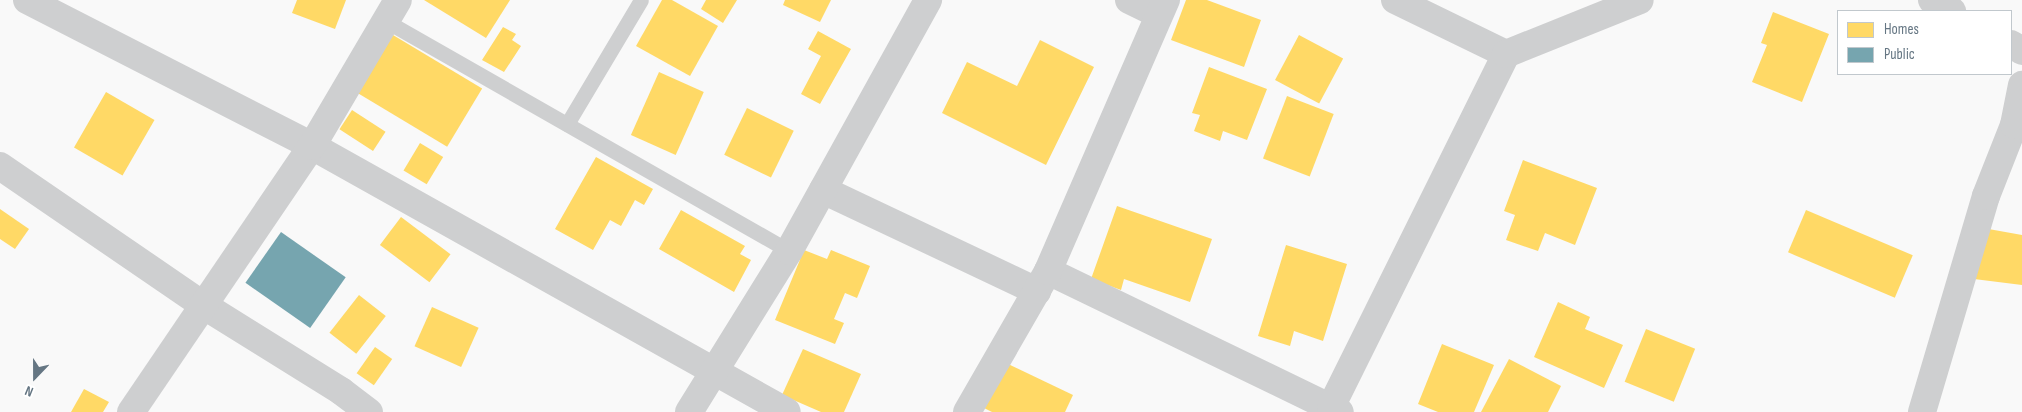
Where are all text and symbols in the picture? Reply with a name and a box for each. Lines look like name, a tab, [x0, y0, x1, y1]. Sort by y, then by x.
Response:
legend	[1837, 10, 2012, 75]
text: Homes	[1884, 20, 1919, 39]
text: Public	[1884, 45, 1915, 64]
north arrow	[10, 352, 60, 402]
text: N	[23, 382, 36, 401]

